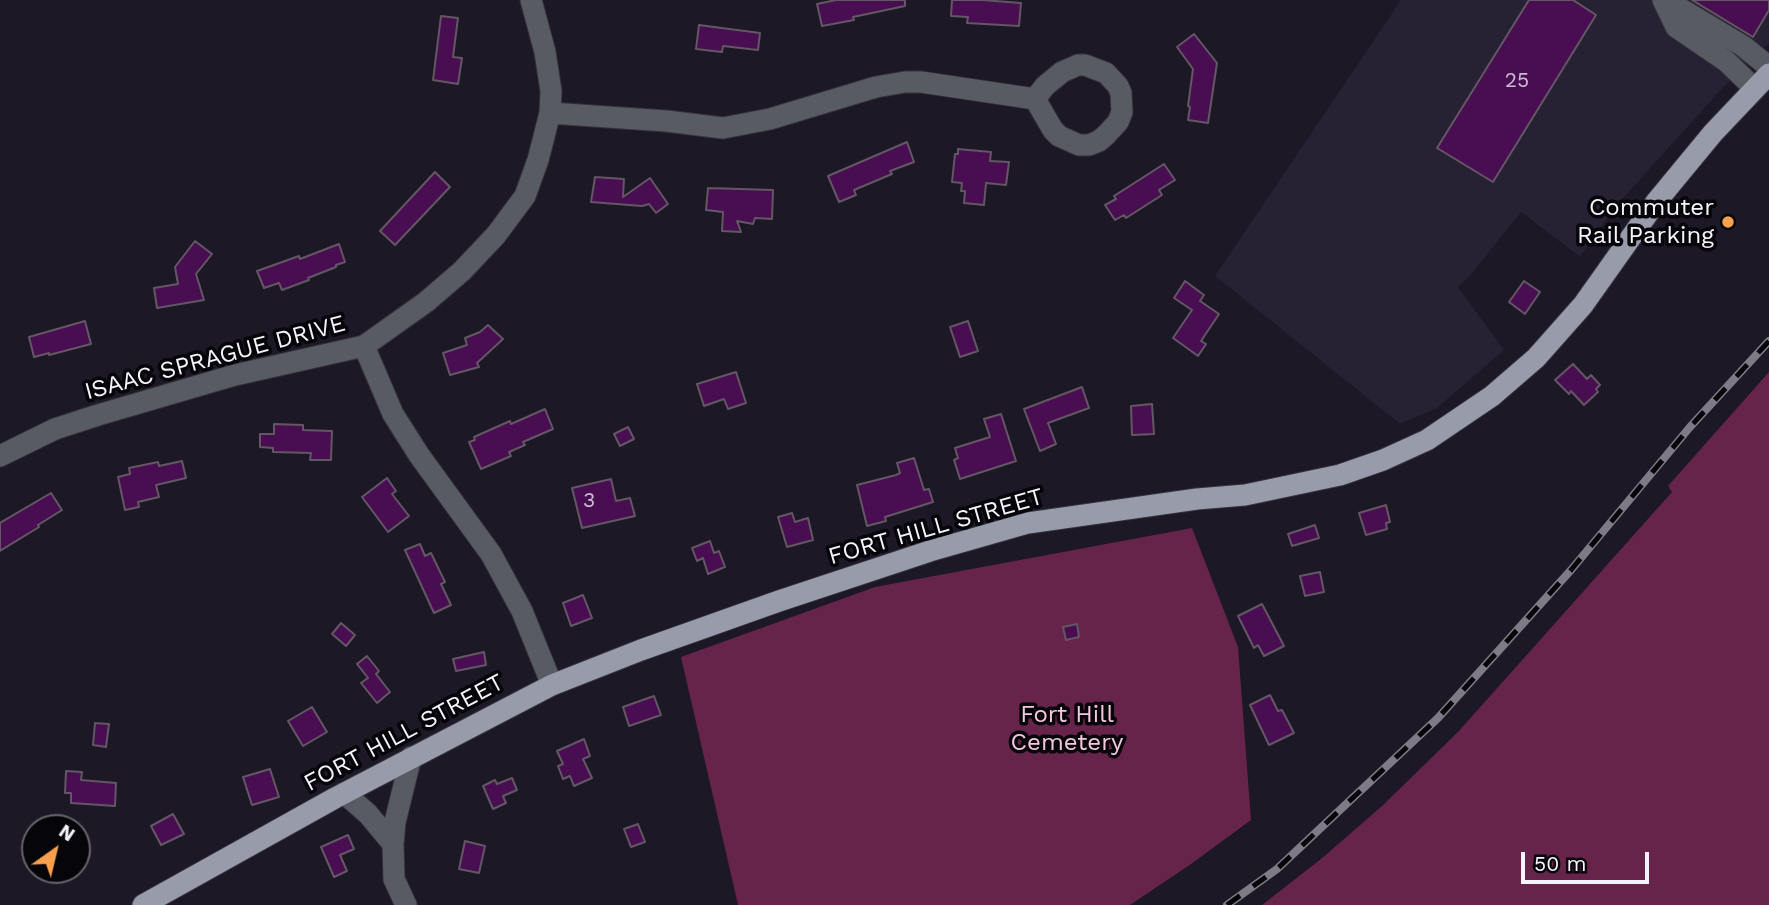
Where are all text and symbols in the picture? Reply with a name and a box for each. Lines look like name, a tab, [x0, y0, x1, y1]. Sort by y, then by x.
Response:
house number: 25	[1505, 68, 1529, 94]
place label: Commuter Rail Parking	[1577, 194, 1714, 250]
marker: Commuter Rail Parking	[1720, 214, 1736, 230]
street label: ISAAC SPRAGUE DRIVE	[82, 309, 348, 407]
street label: FORT HILL STREET	[825, 483, 1047, 571]
house number: 3	[583, 488, 595, 514]
street label: FORT HILL STREET	[299, 668, 509, 798]
park label: Fort Hill Cemetery	[1011, 701, 1123, 757]
north arrow	[21, 814, 91, 884]
text: N	[55, 819, 79, 846]
scale bar	[1524, 838, 1652, 882]
text: 50 m	[1534, 851, 1586, 876]

